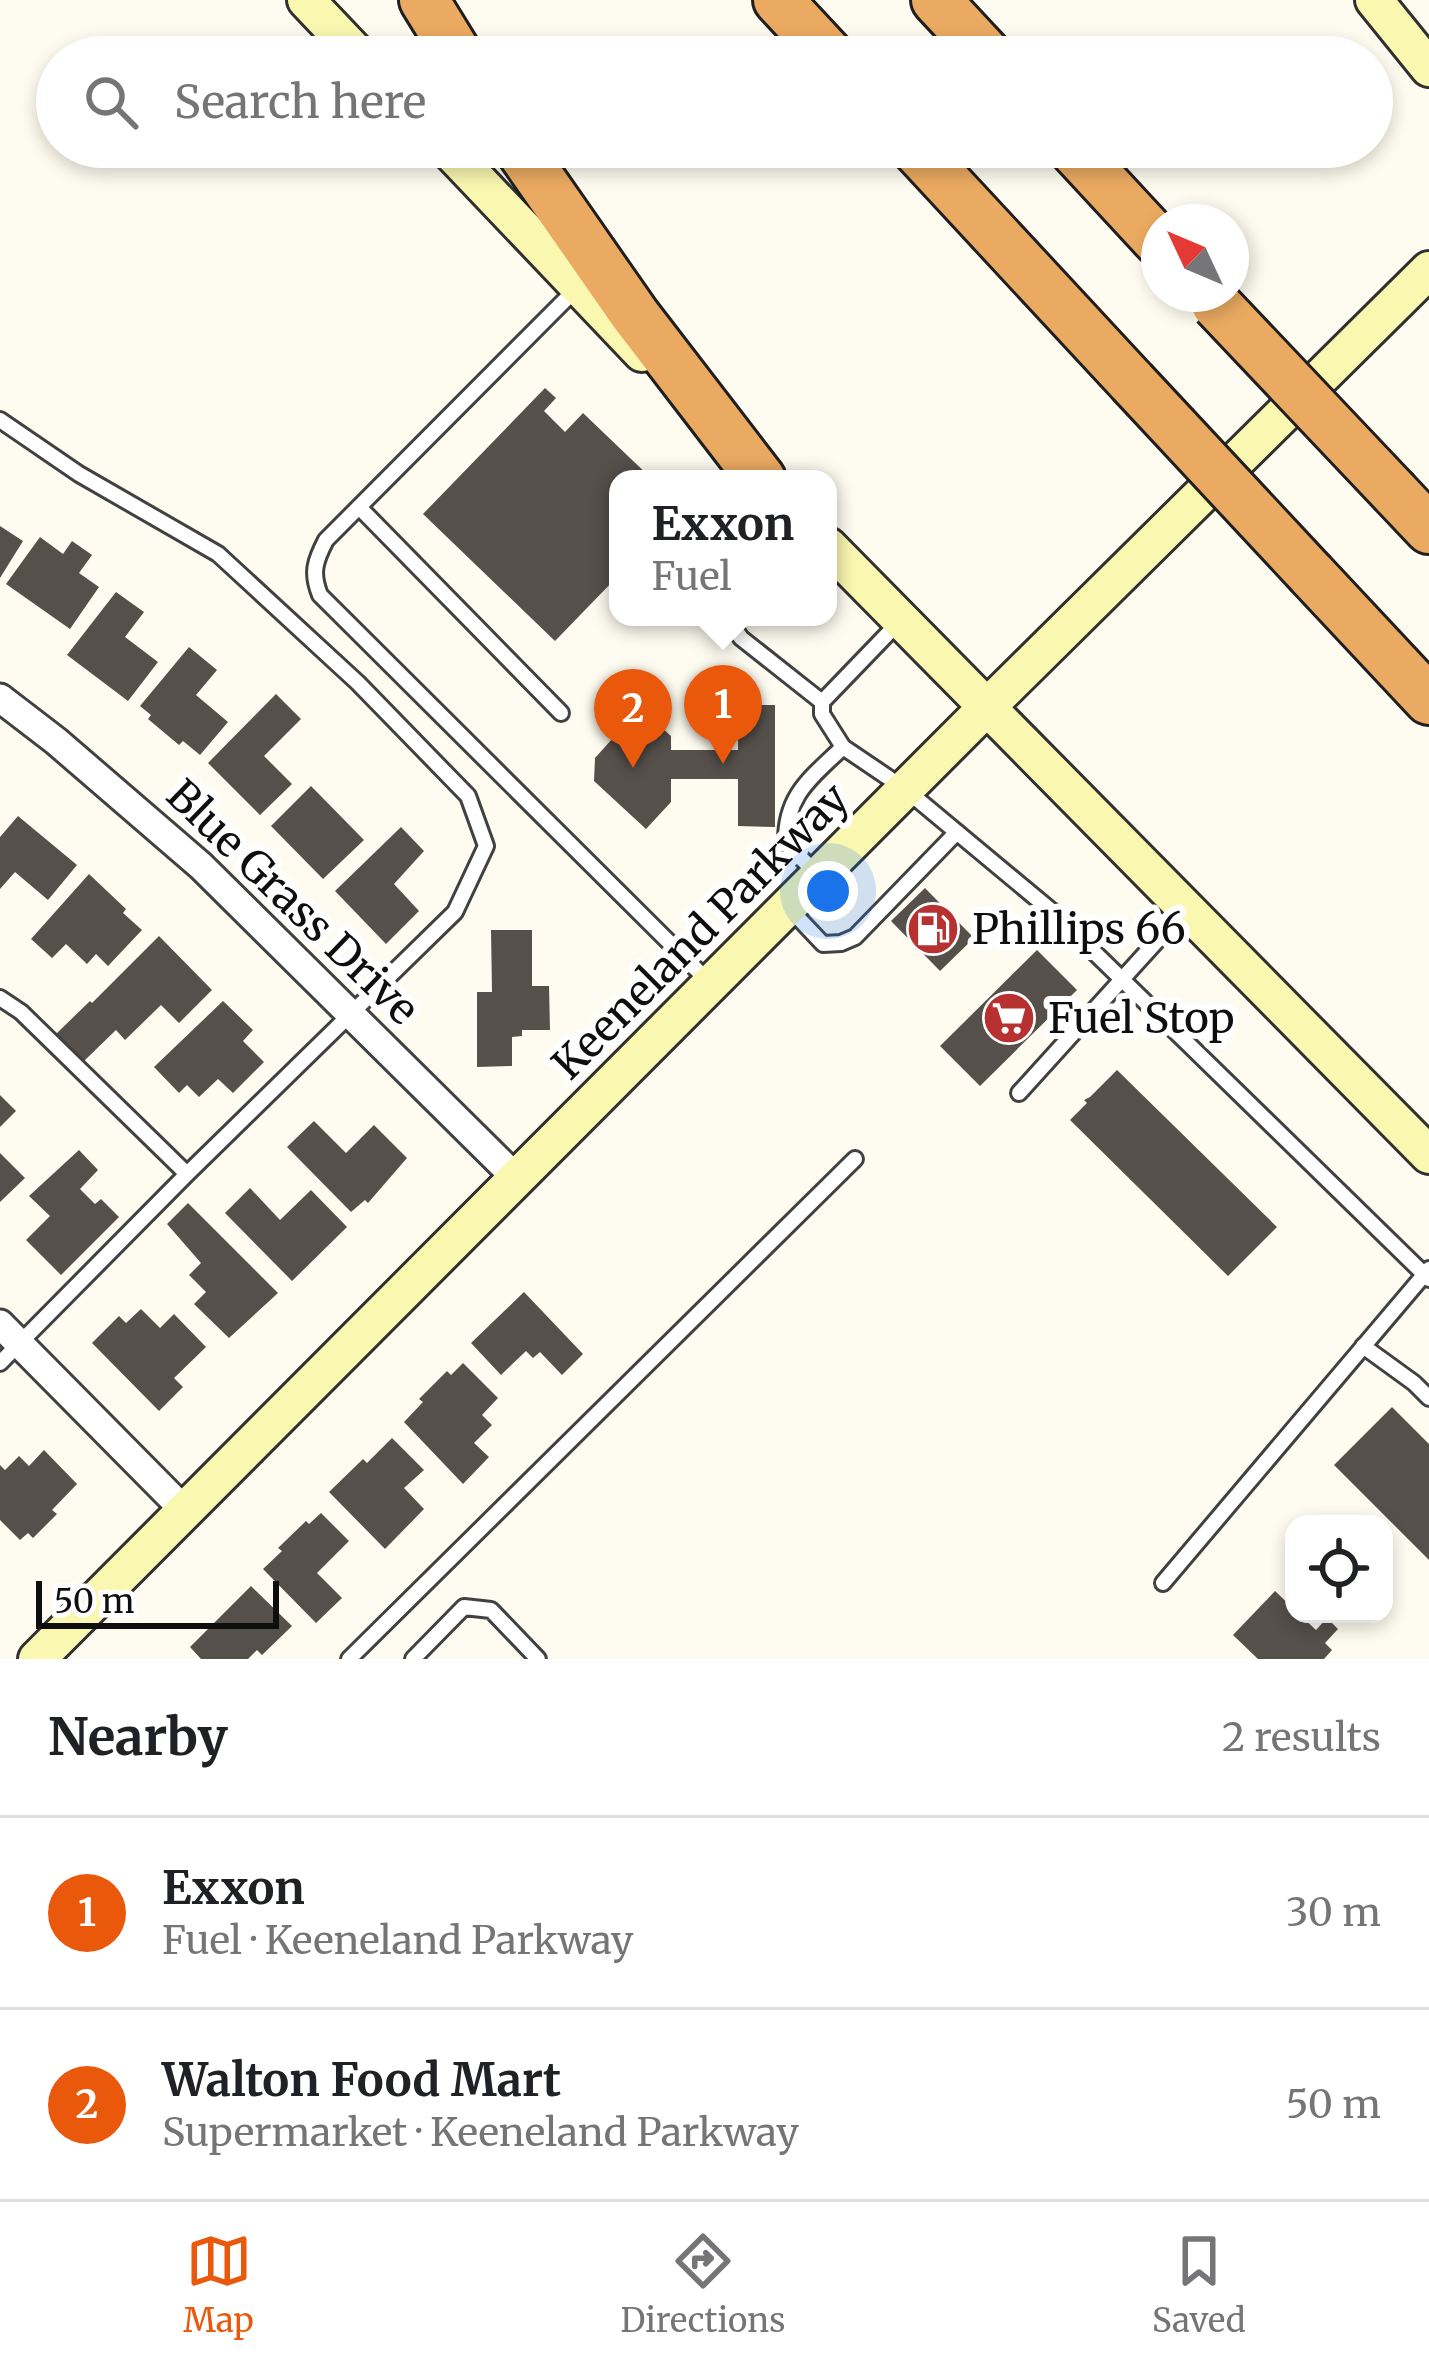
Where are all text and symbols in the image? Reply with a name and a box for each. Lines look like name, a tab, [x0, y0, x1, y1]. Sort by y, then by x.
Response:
search box	[36, 36, 1393, 168]
icon: search	[78, 69, 144, 135]
text: Search here	[174, 74, 426, 130]
north arrow	[1141, 204, 1249, 312]
popup	[609, 470, 837, 626]
text: Exxon	[652, 496, 794, 552]
text: Fuel	[652, 552, 732, 601]
pin: 1	[684, 665, 762, 764]
pin: 2	[594, 669, 672, 768]
street label: Blue Grass Drive	[156, 769, 430, 1035]
street label: Keeneland Parkway	[541, 772, 859, 1090]
your location	[798, 861, 858, 921]
fuel station icon: Phillips 66	[905, 901, 961, 957]
place label: Phillips 66	[972, 903, 1186, 955]
supermarket icon: Fuel Stop	[981, 990, 1037, 1046]
place label: Fuel Stop	[1048, 992, 1235, 1044]
map controls	[1285, 1515, 1393, 1623]
button: locate	[1285, 1515, 1393, 1623]
scale bar	[36, 1575, 279, 1628]
text: 50 m	[54, 1581, 135, 1622]
text: Nearby	[48, 1705, 228, 1769]
text: 2 results	[1222, 1713, 1381, 1762]
text: Exxon	[162, 1860, 305, 1916]
text: 1	[78, 1888, 96, 1937]
text: 30 m	[1286, 1888, 1381, 1937]
text: Fuel · Keeneland Parkway	[162, 1916, 634, 1965]
text: Walton Food Mart	[162, 2052, 561, 2108]
text: 2	[76, 2080, 98, 2129]
text: 50 m	[1286, 2080, 1381, 2129]
text: Supermarket · Keeneland Parkway	[162, 2108, 799, 2157]
tab: Map	[183, 2228, 254, 2341]
tab: Directions	[620, 2228, 785, 2341]
tab: Saved	[1152, 2228, 1246, 2341]

